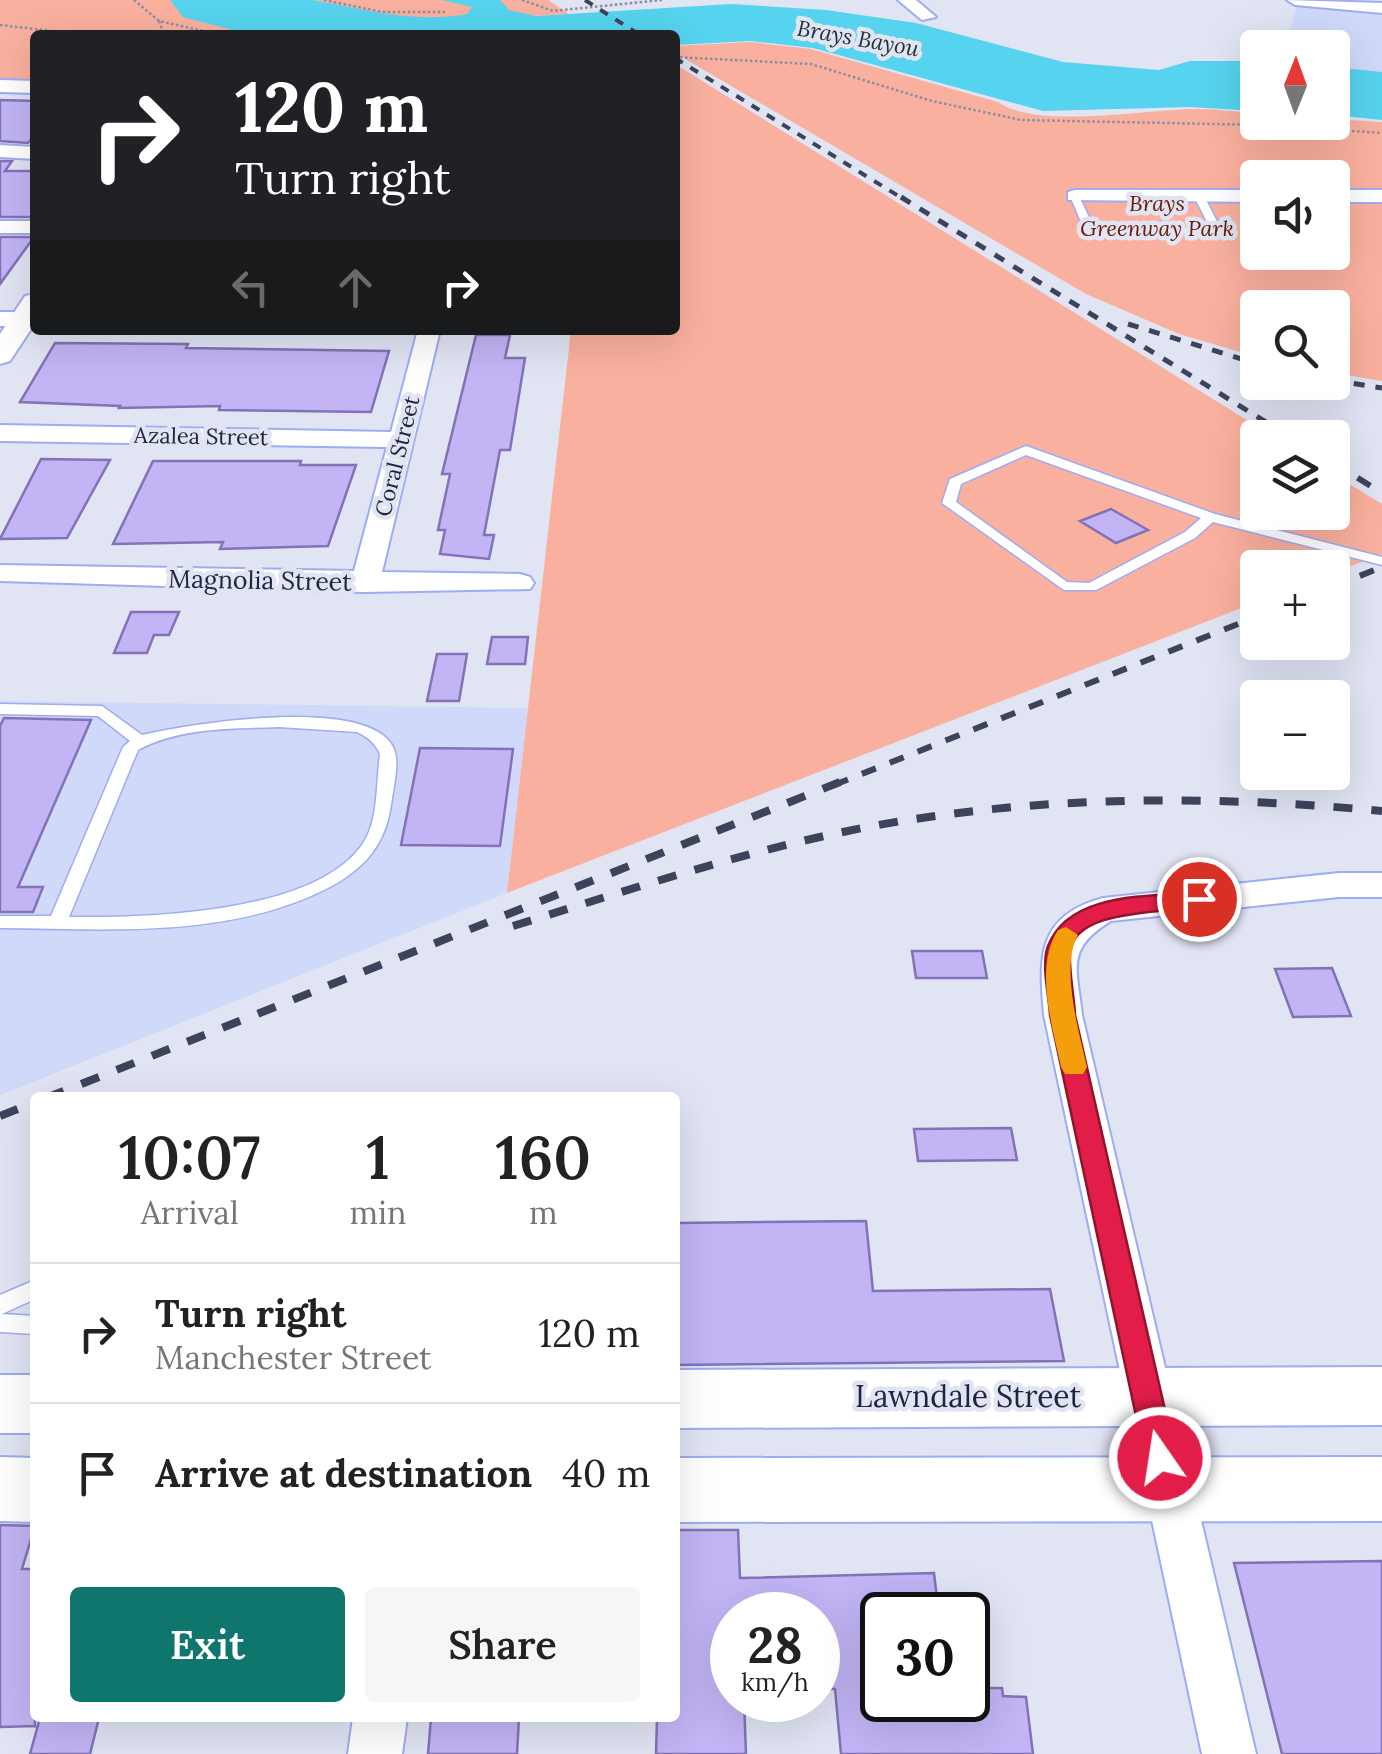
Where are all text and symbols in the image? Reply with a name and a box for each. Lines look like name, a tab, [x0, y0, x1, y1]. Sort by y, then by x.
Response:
water label: Brays Bayou	[795, 14, 921, 62]
north arrow	[1240, 30, 1350, 140]
map controls	[1240, 30, 1350, 790]
text: 120 m	[235, 62, 428, 151]
icon: right	[70, 70, 200, 200]
text: Turn right	[235, 149, 451, 206]
button: sound	[1240, 160, 1350, 270]
park label: Brays Greenway Park	[1080, 189, 1234, 242]
icon: left	[223, 260, 278, 315]
icon: ahead	[328, 260, 383, 315]
icon: right	[433, 260, 488, 315]
button: search	[1240, 290, 1350, 400]
street label: Coral Street	[369, 392, 426, 519]
button: layers	[1240, 420, 1350, 530]
street label: Azalea Street	[133, 421, 269, 451]
button: +	[1240, 550, 1350, 660]
street label: Magnolia Street	[168, 562, 352, 598]
button: −	[1240, 680, 1350, 790]
pin	[1157, 857, 1242, 942]
icon: arrive	[1172, 872, 1227, 927]
text: 10:07	[119, 1119, 261, 1195]
text: 1	[366, 1119, 390, 1195]
text: 160	[495, 1119, 591, 1195]
text: Arrival	[141, 1192, 239, 1233]
text: min	[349, 1192, 406, 1233]
text: m	[529, 1192, 558, 1233]
text: Turn right	[155, 1289, 346, 1337]
icon: right	[70, 1306, 125, 1361]
text: 120 m	[538, 1309, 640, 1357]
text: Manchester Street	[155, 1337, 431, 1378]
street label: Lawndale Street	[855, 1377, 1081, 1415]
position arrow	[1108, 1406, 1212, 1510]
icon: arrive	[70, 1446, 125, 1501]
text: Arrive at destination	[155, 1449, 532, 1497]
text: 40 m	[562, 1449, 650, 1497]
button: Exit	[70, 1587, 345, 1702]
button: Share	[365, 1587, 640, 1702]
speed limit sign: 30	[860, 1592, 990, 1722]
text: 28	[747, 1613, 803, 1677]
text: km/h	[741, 1666, 809, 1698]

